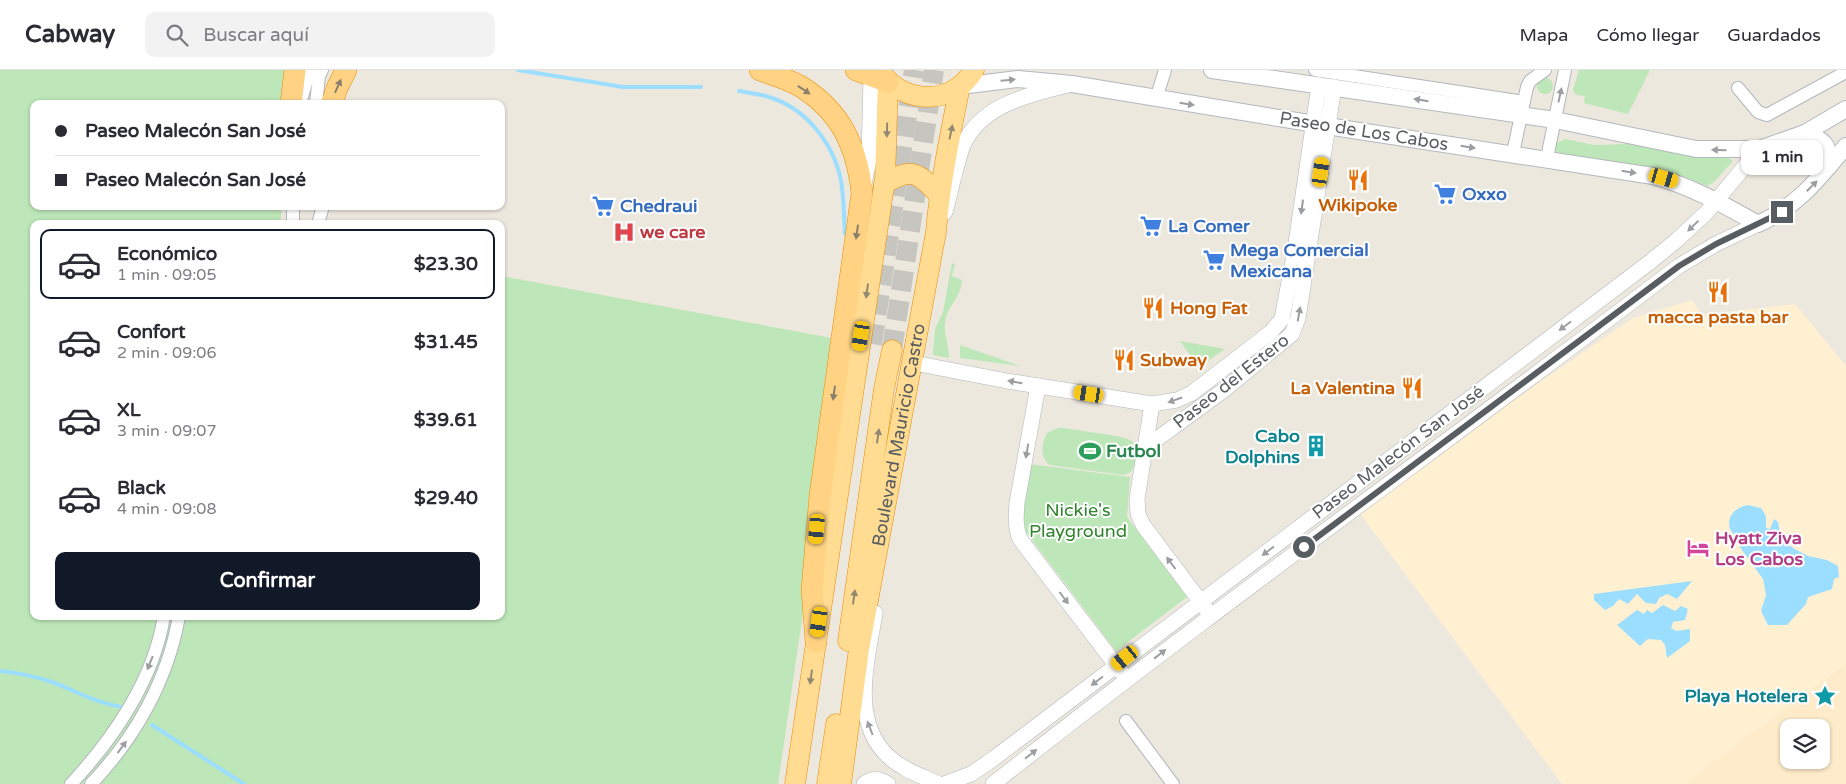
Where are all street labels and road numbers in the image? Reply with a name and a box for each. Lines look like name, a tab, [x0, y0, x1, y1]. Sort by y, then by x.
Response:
street label: Paseo de Los Cabos	[1278, 107, 1450, 155]
street label: Boulevard Mauricio Castro	[867, 321, 930, 548]
street label: Paseo del Estero	[1169, 329, 1294, 433]
street label: Paseo Malecón San José	[1308, 380, 1488, 524]

